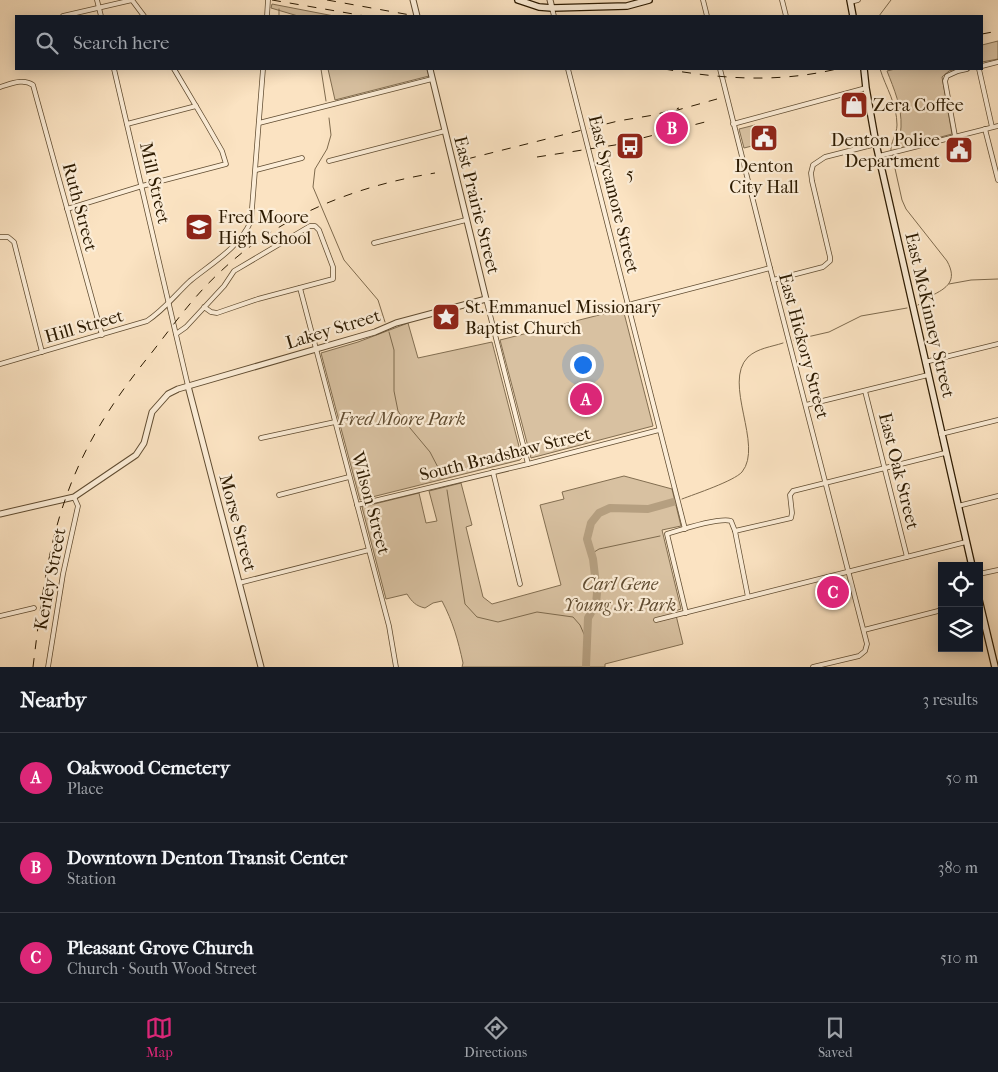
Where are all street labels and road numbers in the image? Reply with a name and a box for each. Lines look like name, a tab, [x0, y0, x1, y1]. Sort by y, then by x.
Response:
street label: East Sycamore Street	[584, 113, 643, 276]
street label: East Prairie Street	[449, 134, 504, 277]
street label: Mill Street	[135, 140, 174, 227]
street label: Ruth Street	[58, 161, 102, 254]
street label: East McKinney Street	[900, 230, 959, 400]
street label: East Hickory Street	[774, 271, 833, 422]
street label: Hill Street	[42, 305, 126, 348]
street label: Lakey Street	[283, 305, 384, 354]
street label: East Oak Street	[874, 411, 923, 532]
street label: South Bradshaw Street	[417, 423, 593, 486]
street label: Wilson Street	[346, 449, 394, 557]
street label: Morse Street	[214, 472, 261, 575]
street label: Kerley Street	[30, 526, 71, 632]

